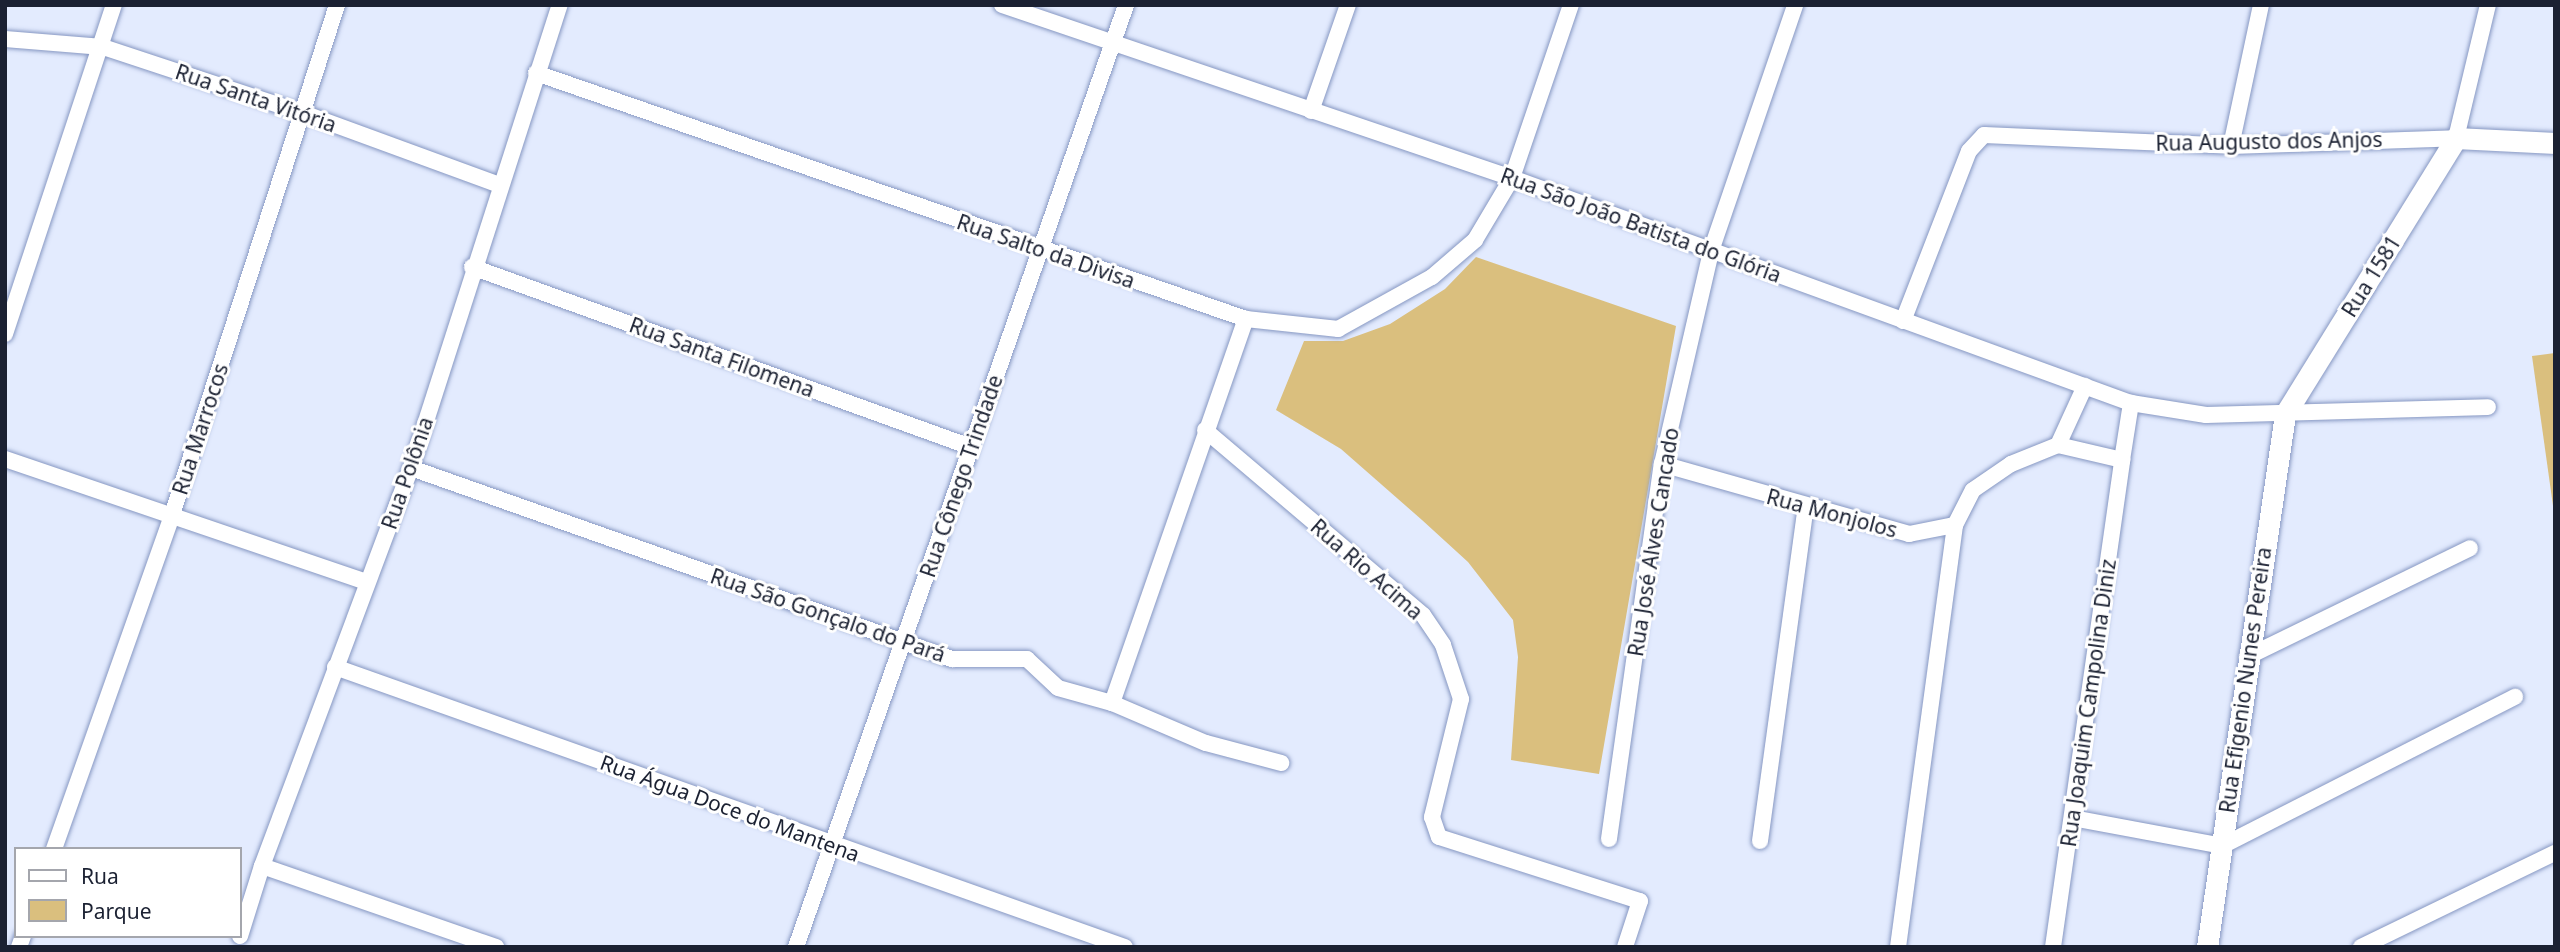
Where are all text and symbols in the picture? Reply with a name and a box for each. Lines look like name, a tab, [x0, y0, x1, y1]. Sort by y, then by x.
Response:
street label: Rua Santa Vitória	[172, 59, 340, 137]
street label: Rua Augusto dos Anjos	[2155, 126, 2383, 156]
street label: Rua São João Batista do Glória	[1497, 162, 1785, 288]
street label: Rua Salto da Divisa	[954, 209, 1138, 293]
street label: Rua 1581	[2336, 231, 2406, 321]
street label: Rua Santa Filomena	[626, 312, 818, 402]
street label: Rua Marrocos	[167, 360, 233, 498]
street label: Rua Cônego Trindade	[915, 372, 1007, 580]
street label: Rua Polônia	[376, 414, 438, 532]
street label: Rua José Alves Cancado	[1622, 426, 1684, 658]
street label: Rua Monjolos	[1764, 483, 1900, 543]
street label: Rua Rio Acima	[1306, 513, 1428, 625]
street label: Rua Efigenio Nunes Pereira	[2214, 545, 2276, 815]
street label: Rua Joaquim Campolina Diniz	[2055, 558, 2121, 848]
street label: Rua São Gonçalo do Pará	[707, 563, 949, 667]
street label: Rua Água Doce do Mantena	[597, 749, 863, 867]
legend	[14, 847, 242, 938]
text: Rua	[81, 862, 119, 890]
text: Parque	[81, 897, 151, 925]

